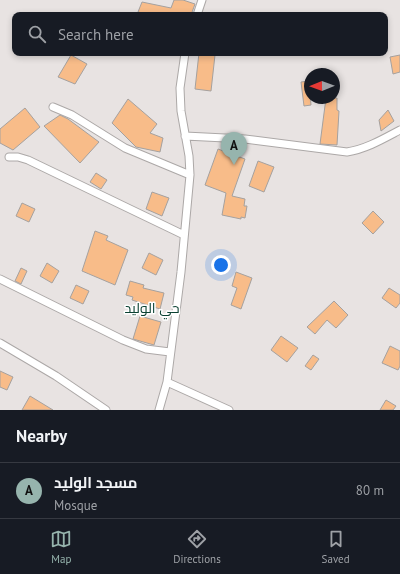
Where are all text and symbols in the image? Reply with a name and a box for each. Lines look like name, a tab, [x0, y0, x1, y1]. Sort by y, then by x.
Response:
search box	[12, 12, 388, 56]
icon: search	[26, 23, 48, 45]
text: Search here	[58, 25, 134, 44]
north arrow	[304, 68, 340, 104]
pin: A	[221, 132, 247, 165]
your location	[211, 255, 231, 275]
district label: حي الوليد	[124, 299, 180, 320]
text: Nearby	[16, 425, 67, 447]
text: مسجد الوليد	[54, 473, 138, 492]
text: A	[25, 482, 33, 499]
text: 80 m	[356, 482, 384, 499]
text: Mosque	[54, 497, 97, 514]
tab: Map	[50, 528, 72, 566]
tab: Directions	[173, 528, 221, 566]
tab: Saved	[322, 528, 350, 566]

